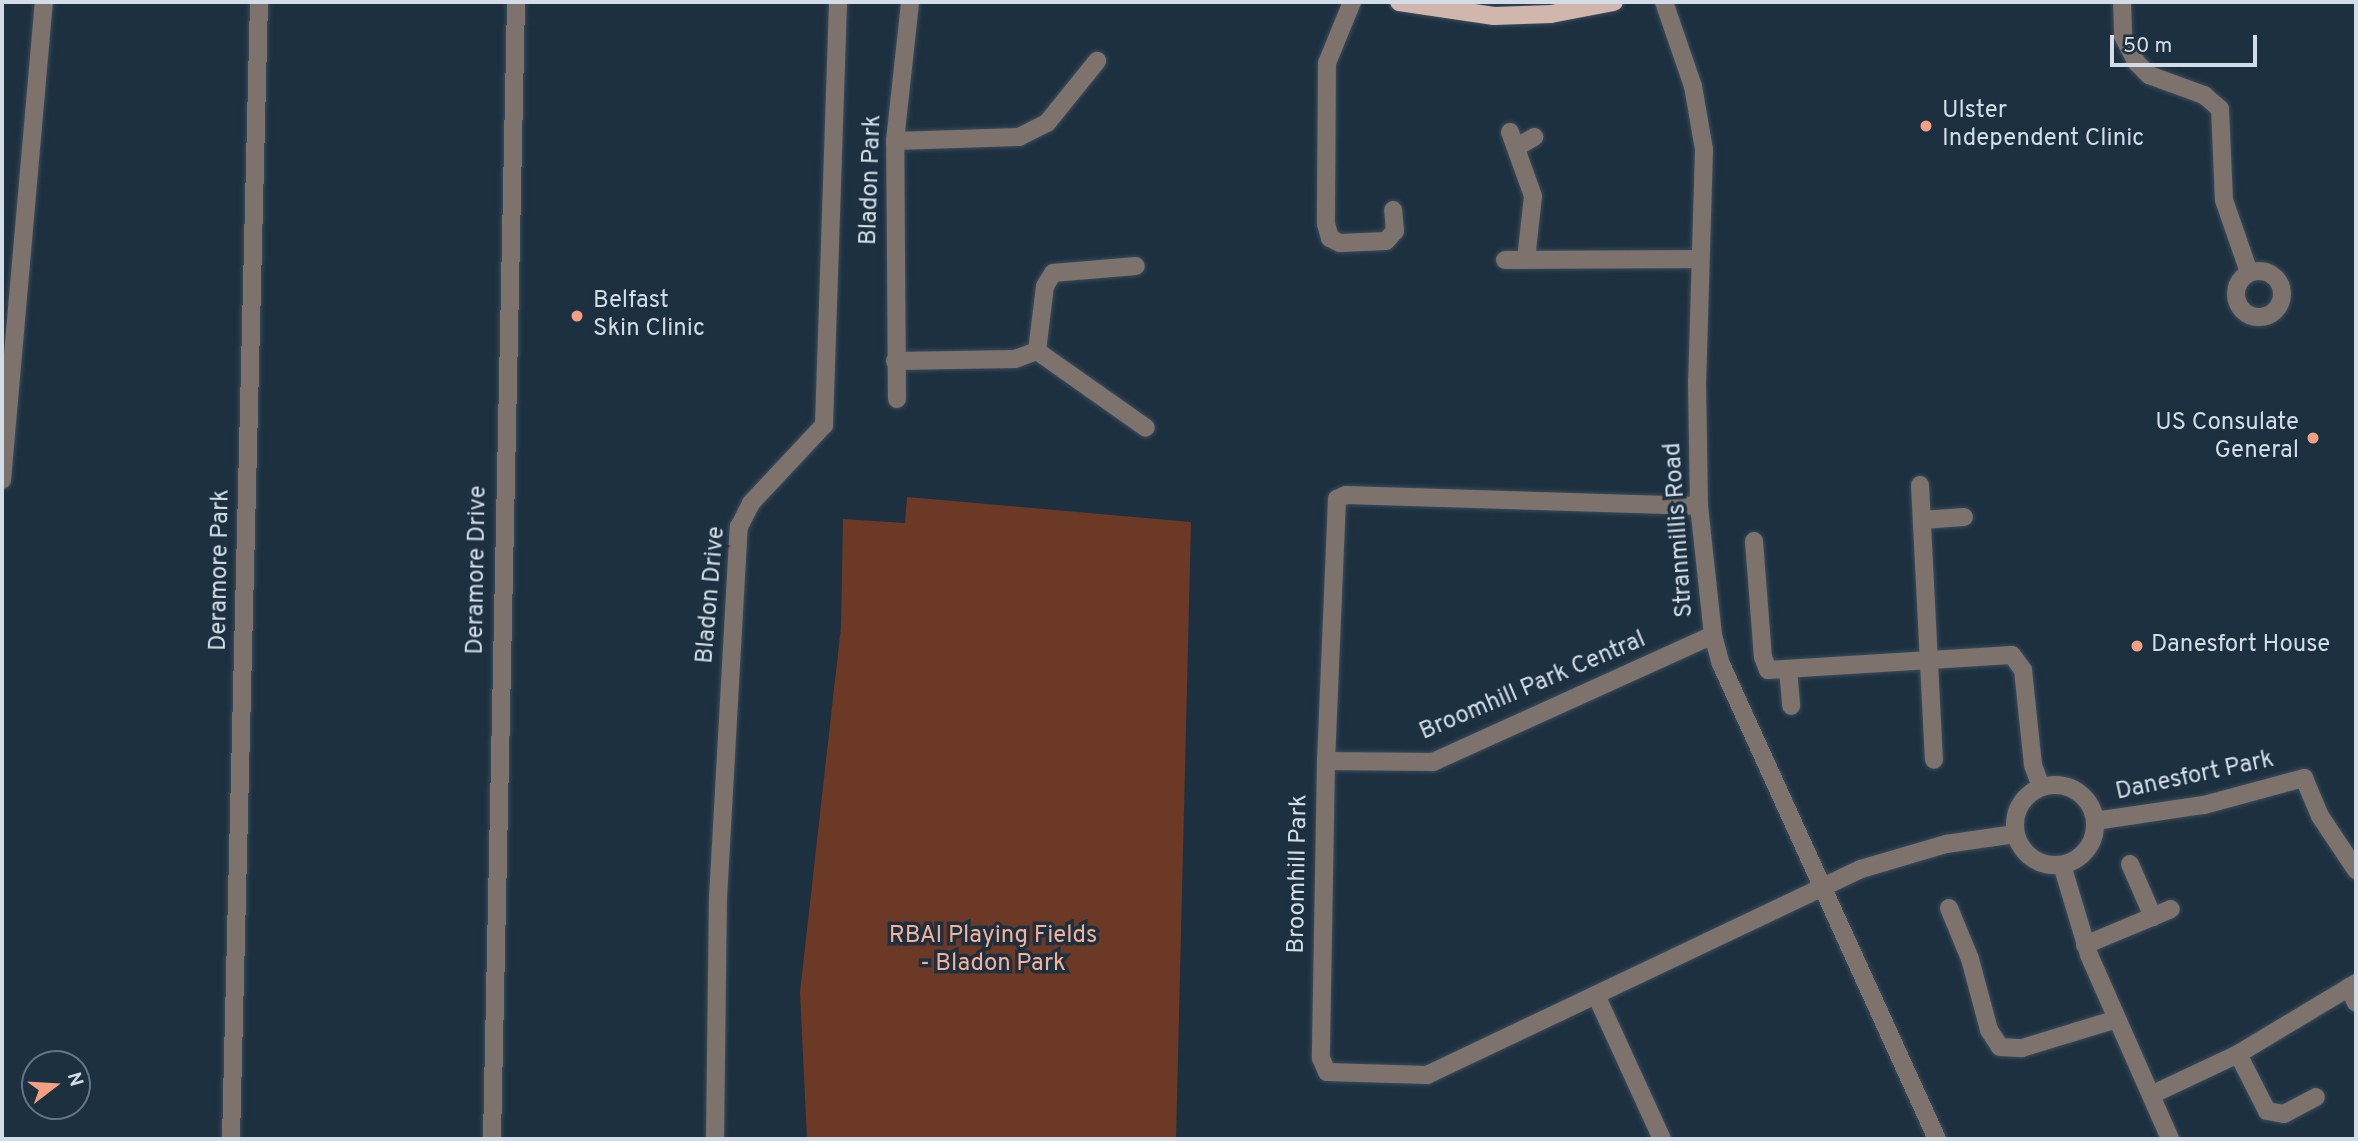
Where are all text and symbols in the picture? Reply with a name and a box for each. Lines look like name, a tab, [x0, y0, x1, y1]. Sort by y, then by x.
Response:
scale bar	[2113, 21, 2260, 65]
text: 50 m	[2123, 33, 2172, 60]
place label: Ulster Independent Clinic	[1942, 98, 2144, 154]
street label: Bladon Park	[855, 114, 889, 246]
marker: Ulster Independent Clinic	[1916, 116, 1936, 136]
place label: Belfast Skin Clinic	[593, 288, 705, 344]
marker: Belfast Skin Clinic	[567, 306, 587, 326]
place label: US Consulate General	[2155, 410, 2299, 466]
marker: US Consulate General	[2305, 430, 2321, 446]
street label: Stranmillis Road	[1660, 442, 1700, 618]
street label: Deramore Drive	[462, 485, 494, 655]
street label: Deramore Park	[205, 489, 237, 651]
street label: Bladon Drive	[692, 525, 732, 665]
street label: Broomhill Park Central	[1416, 626, 1650, 748]
place label: Danesfort House	[2151, 632, 2330, 660]
marker: Danesfort House	[2129, 638, 2145, 654]
street label: Danesfort Park	[2113, 746, 2277, 808]
street label: Broomhill Park	[1283, 794, 1315, 954]
park label: RBAI Playing Fields - Bladon Park	[889, 923, 1097, 979]
north arrow	[21, 1050, 91, 1120]
text: N	[61, 1069, 88, 1089]

